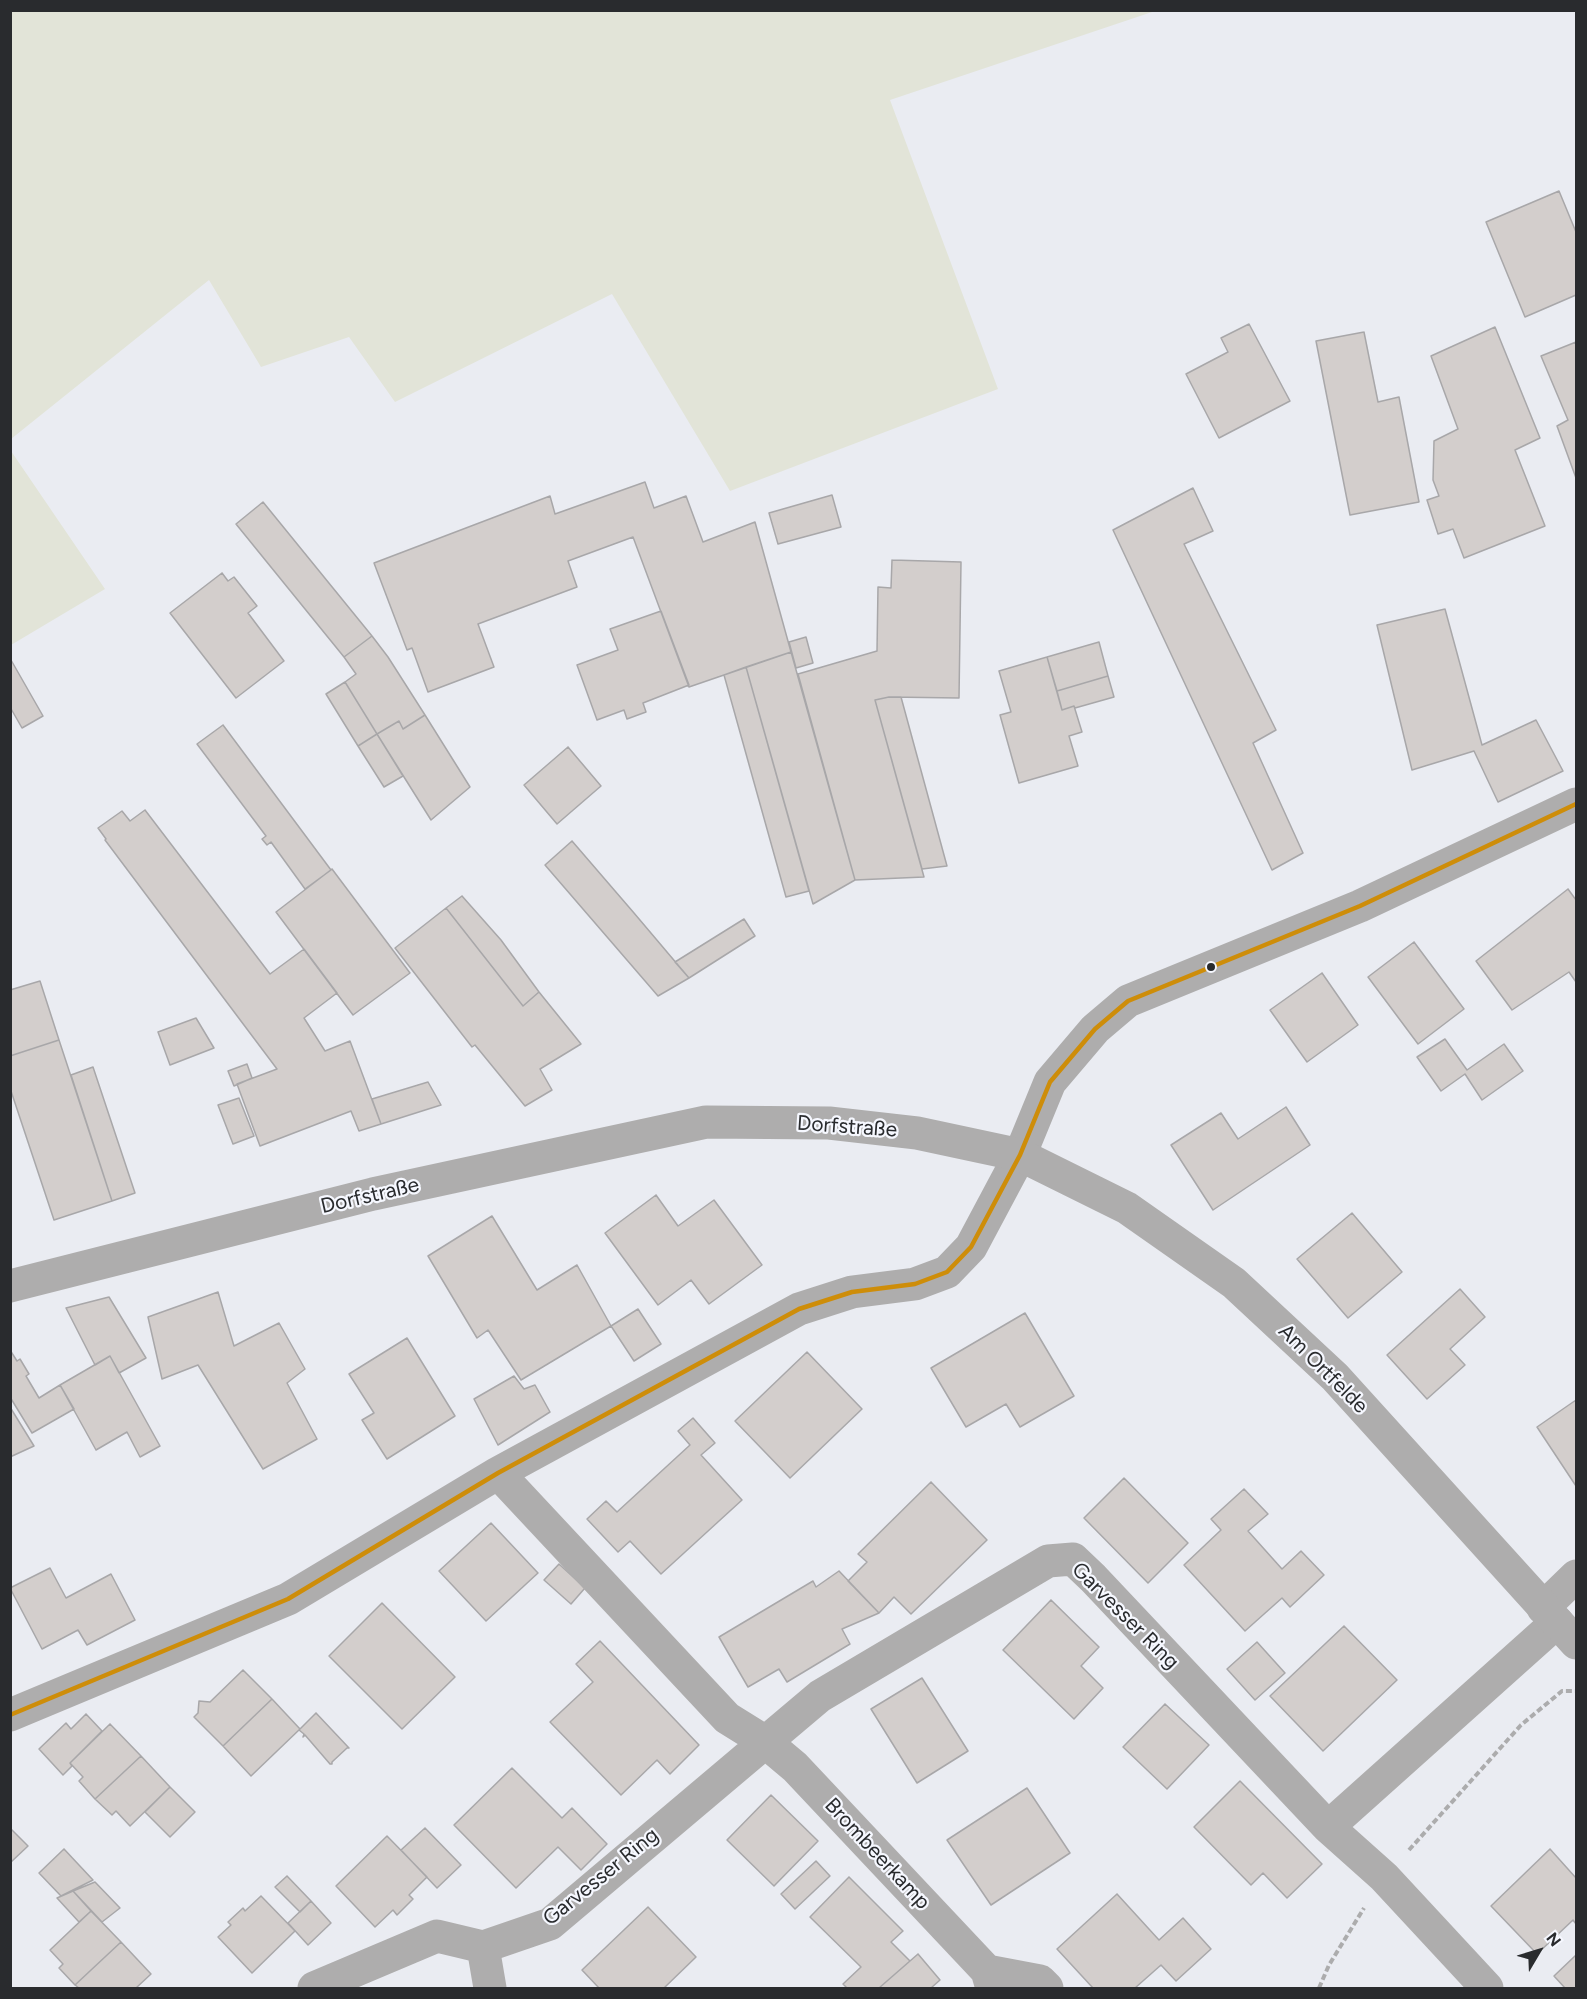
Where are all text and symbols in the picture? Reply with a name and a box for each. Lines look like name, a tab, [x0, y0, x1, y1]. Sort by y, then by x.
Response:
unlabelled marker	[1205, 961, 1217, 973]
street label: Dorfstraße	[796, 1111, 898, 1143]
street label: Dorfstraße	[318, 1172, 422, 1220]
street label: Am Ortfelde	[1273, 1319, 1373, 1419]
street label: Garvesser Ring	[1066, 1557, 1184, 1675]
street label: Brombeerkamp	[819, 1793, 935, 1915]
street label: Garvesser Ring	[538, 1823, 664, 1931]
north arrow	[1509, 1921, 1569, 1981]
text: N	[1542, 1929, 1565, 1950]

